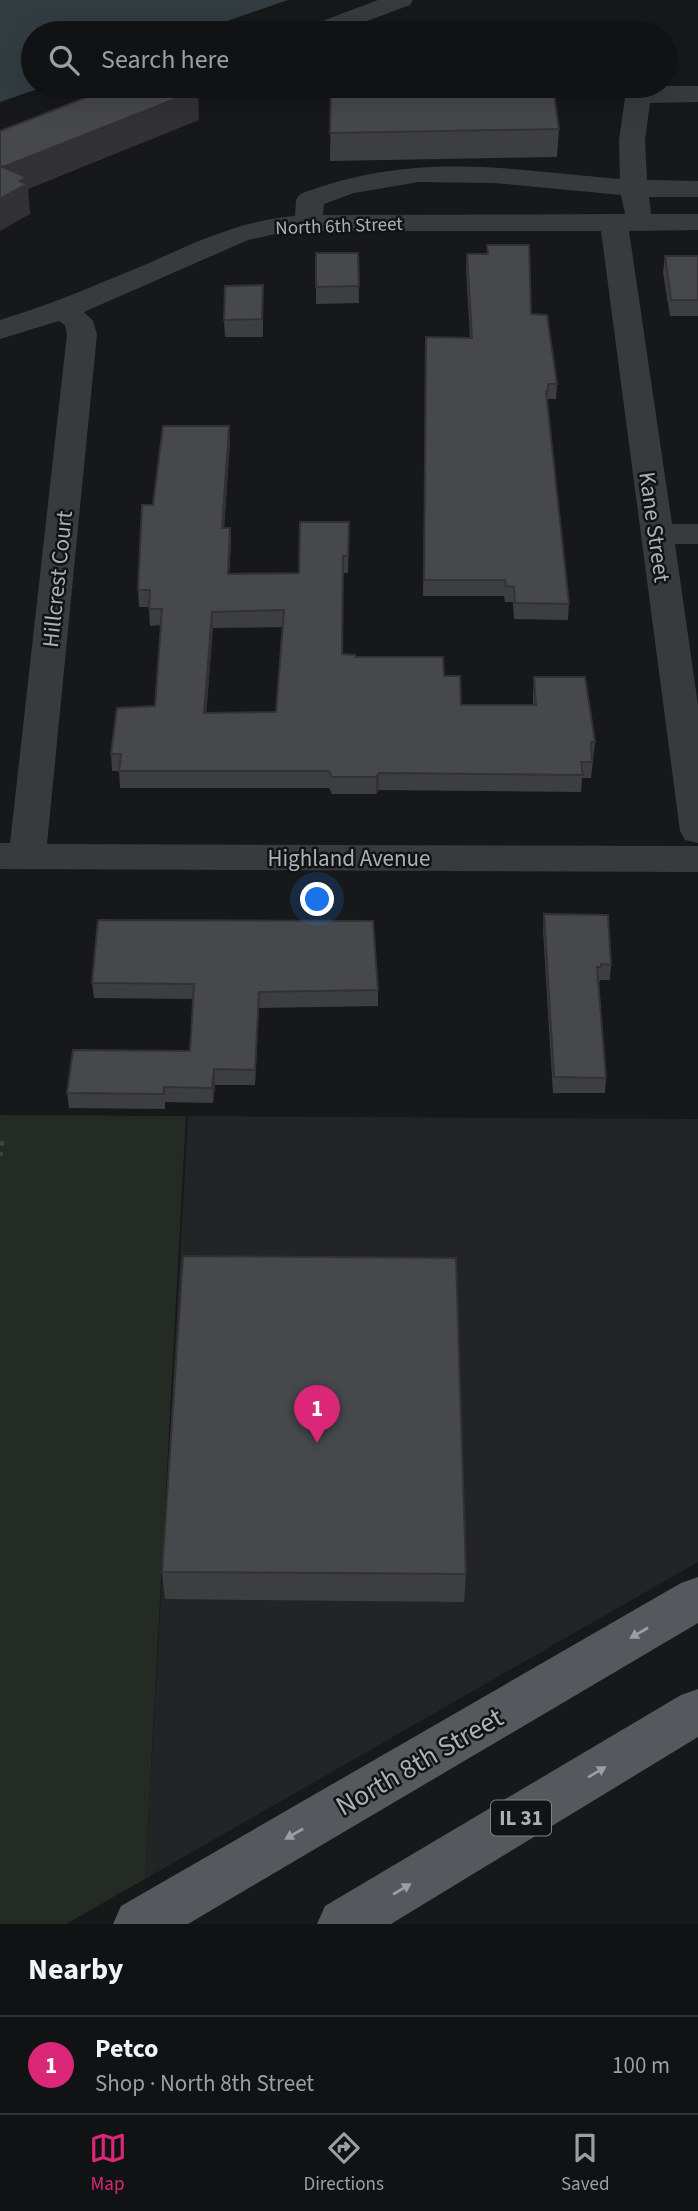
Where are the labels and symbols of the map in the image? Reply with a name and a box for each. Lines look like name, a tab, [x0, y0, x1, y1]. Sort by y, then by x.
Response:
street label: North 6th Street	[275, 211, 404, 242]
street label: Kane Street	[630, 470, 679, 585]
street label: Hillcrest Court	[34, 509, 81, 649]
street label: Highland Avenue	[267, 842, 431, 875]
your location	[300, 882, 334, 916]
pin: 1	[294, 1385, 340, 1443]
one-way arrow	[630, 1627, 649, 1639]
street label: North 8th Street	[328, 1697, 511, 1826]
one-way arrow	[587, 1766, 606, 1778]
road number: IL 31	[491, 1800, 551, 1836]
one-way arrow	[285, 1828, 304, 1840]
one-way arrow	[392, 1883, 411, 1895]

